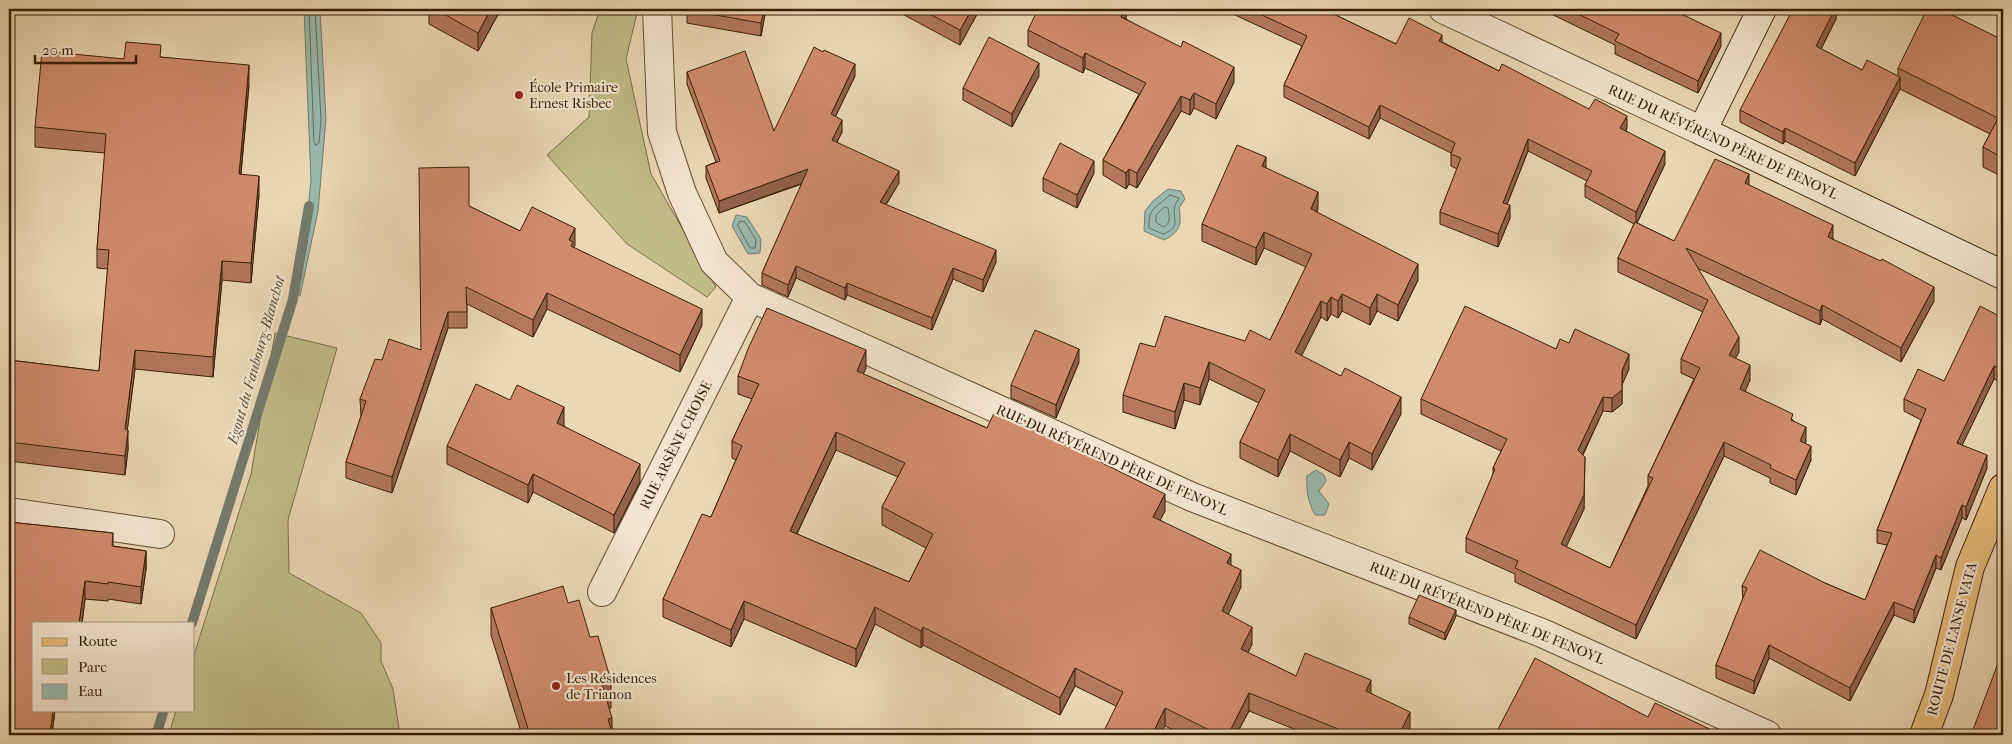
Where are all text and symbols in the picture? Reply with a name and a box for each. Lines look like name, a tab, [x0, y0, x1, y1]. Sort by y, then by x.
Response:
scale bar	[35, 32, 136, 64]
text: 20 m	[42, 41, 74, 59]
place label: École Primaire Ernest Risbec	[529, 78, 618, 112]
street label: RUE DU RÉVÉREND PÈRE DE FENOYL	[1605, 80, 1842, 203]
marker: École Primaire Ernest Risbec	[513, 89, 525, 101]
water label: Egout du Faubourg-Blanchot	[223, 272, 289, 447]
street label: RUE ARSÈNE CHOISE	[635, 377, 716, 512]
street label: RUE DU RÉVÉREND PÈRE DE FENOYL	[993, 400, 1231, 519]
street label: RUE DU RÉVÉREND PÈRE DE FENOYL	[1367, 557, 1608, 668]
street label: ROUTE DE L'ANSE VATA	[1923, 560, 1981, 718]
legend	[32, 622, 195, 712]
text: Route	[78, 632, 118, 650]
text: Parc	[78, 658, 107, 676]
place label: Les Résidences de Trianon	[566, 670, 657, 703]
marker: Les Résidences de Trianon	[550, 680, 562, 692]
text: Eau	[78, 682, 103, 700]

